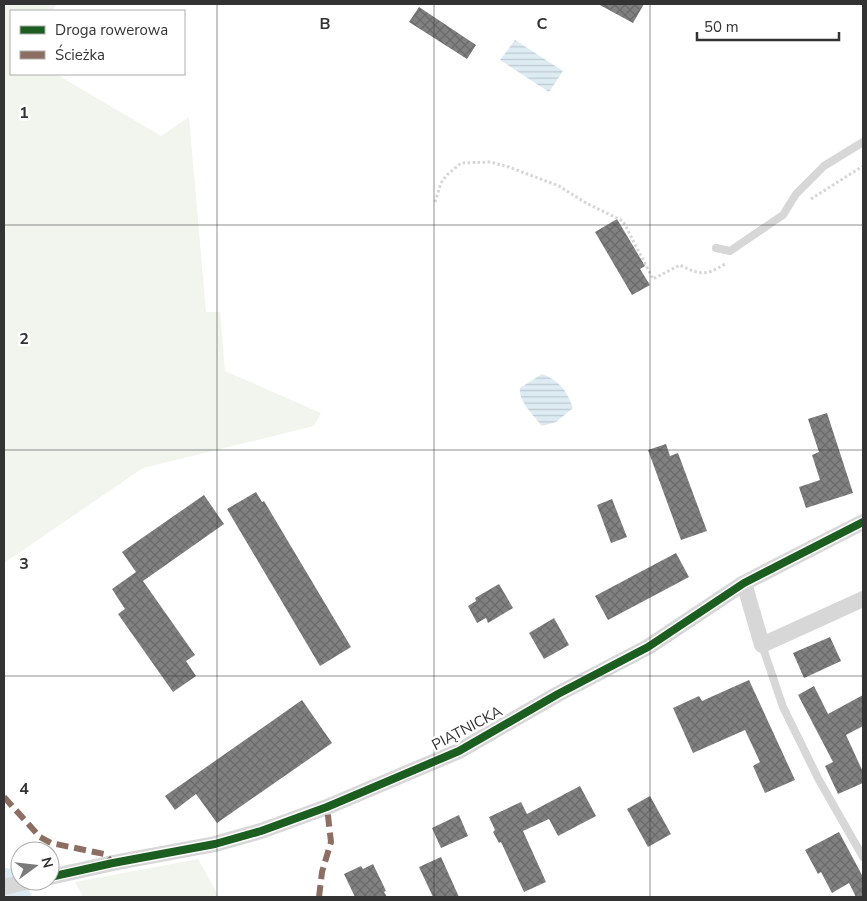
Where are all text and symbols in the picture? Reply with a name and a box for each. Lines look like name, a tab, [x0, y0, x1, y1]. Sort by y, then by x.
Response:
legend	[10, 10, 185, 75]
scale bar	[697, 10, 840, 42]
text: B	[319, 13, 331, 35]
text: C	[537, 13, 548, 35]
text: 50 m	[704, 17, 739, 37]
text: Droga rowerowa	[55, 20, 168, 40]
text: Ścieżka	[55, 44, 105, 65]
text: 1	[19, 102, 29, 124]
text: 2	[19, 328, 29, 350]
text: 3	[19, 553, 29, 575]
street label: PIĄTNICKA	[428, 701, 506, 755]
text: 4	[19, 778, 29, 800]
north arrow	[10, 841, 60, 891]
text: N	[37, 855, 58, 870]

